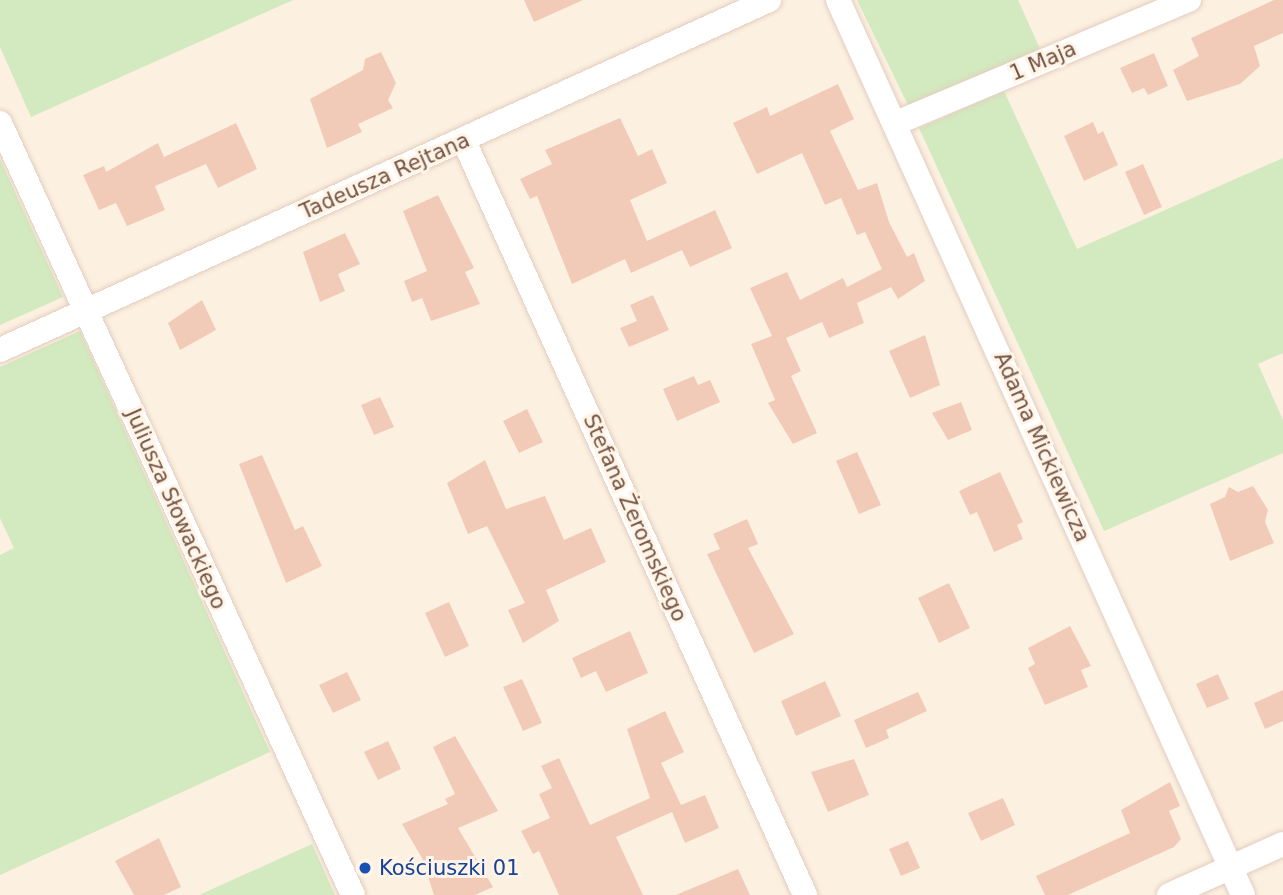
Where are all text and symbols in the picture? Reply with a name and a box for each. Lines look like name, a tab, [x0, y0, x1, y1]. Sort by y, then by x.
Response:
street label: 1 Maja	[1006, 36, 1080, 86]
street label: Tadeusza Rejtana	[296, 127, 474, 225]
street label: Adama Mickiewicza	[989, 348, 1095, 546]
street label: Juliusza Słowackiego	[120, 405, 232, 613]
street label: Stefana Żeromskiego	[578, 410, 692, 626]
place label: Kościuszki 01	[379, 855, 520, 881]
marker: Kościuszki 01	[357, 860, 373, 876]

